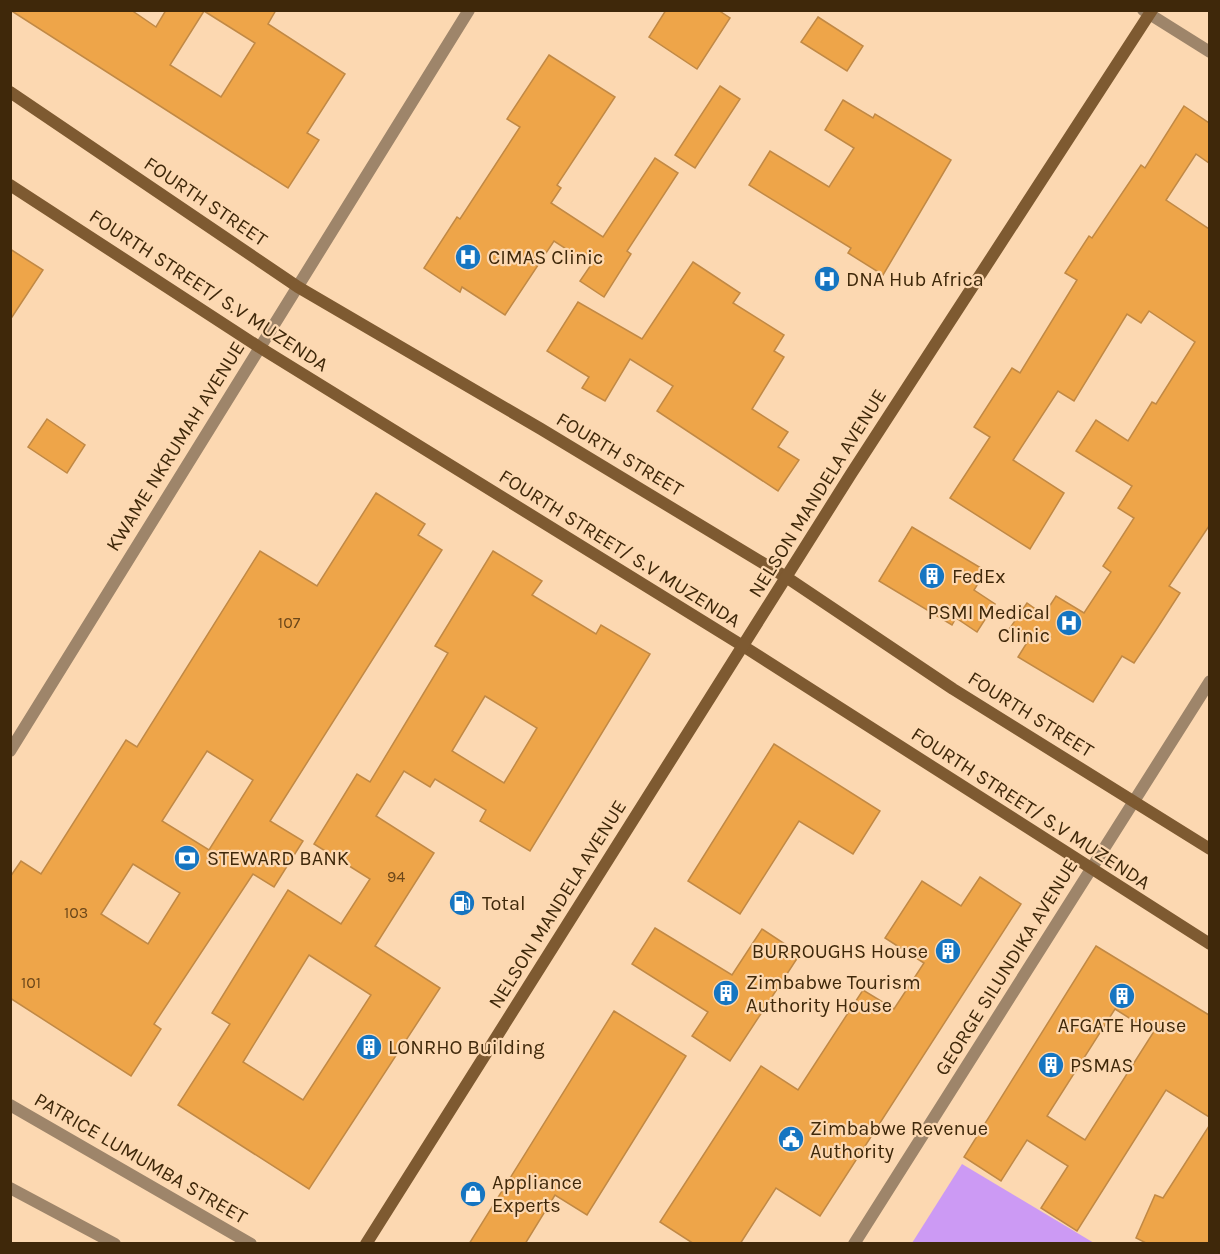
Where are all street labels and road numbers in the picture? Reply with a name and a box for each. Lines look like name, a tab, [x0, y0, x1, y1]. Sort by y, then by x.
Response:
street label: FOURTH STREET	[140, 152, 272, 251]
street label: FOURTH STREET/ S.V MUZENDA	[85, 204, 332, 376]
street label: KWAME NKRUMAH AVENUE	[101, 337, 250, 555]
street label: NELSON MANDELA AVENUE	[744, 385, 891, 602]
street label: FOURTH STREET	[552, 408, 687, 501]
street label: FOURTH STREET/ S.V MUZENDA	[495, 464, 745, 632]
street label: FOURTH STREET	[964, 667, 1098, 762]
street label: FOURTH STREET/ S.V MUZENDA	[907, 722, 1154, 894]
street label: NELSON MANDELA AVENUE	[484, 796, 631, 1013]
street label: GEORGE SILUNDIKA AVENUE	[930, 855, 1083, 1080]
street label: PATRICE LUMUMBA STREET	[30, 1088, 251, 1229]

